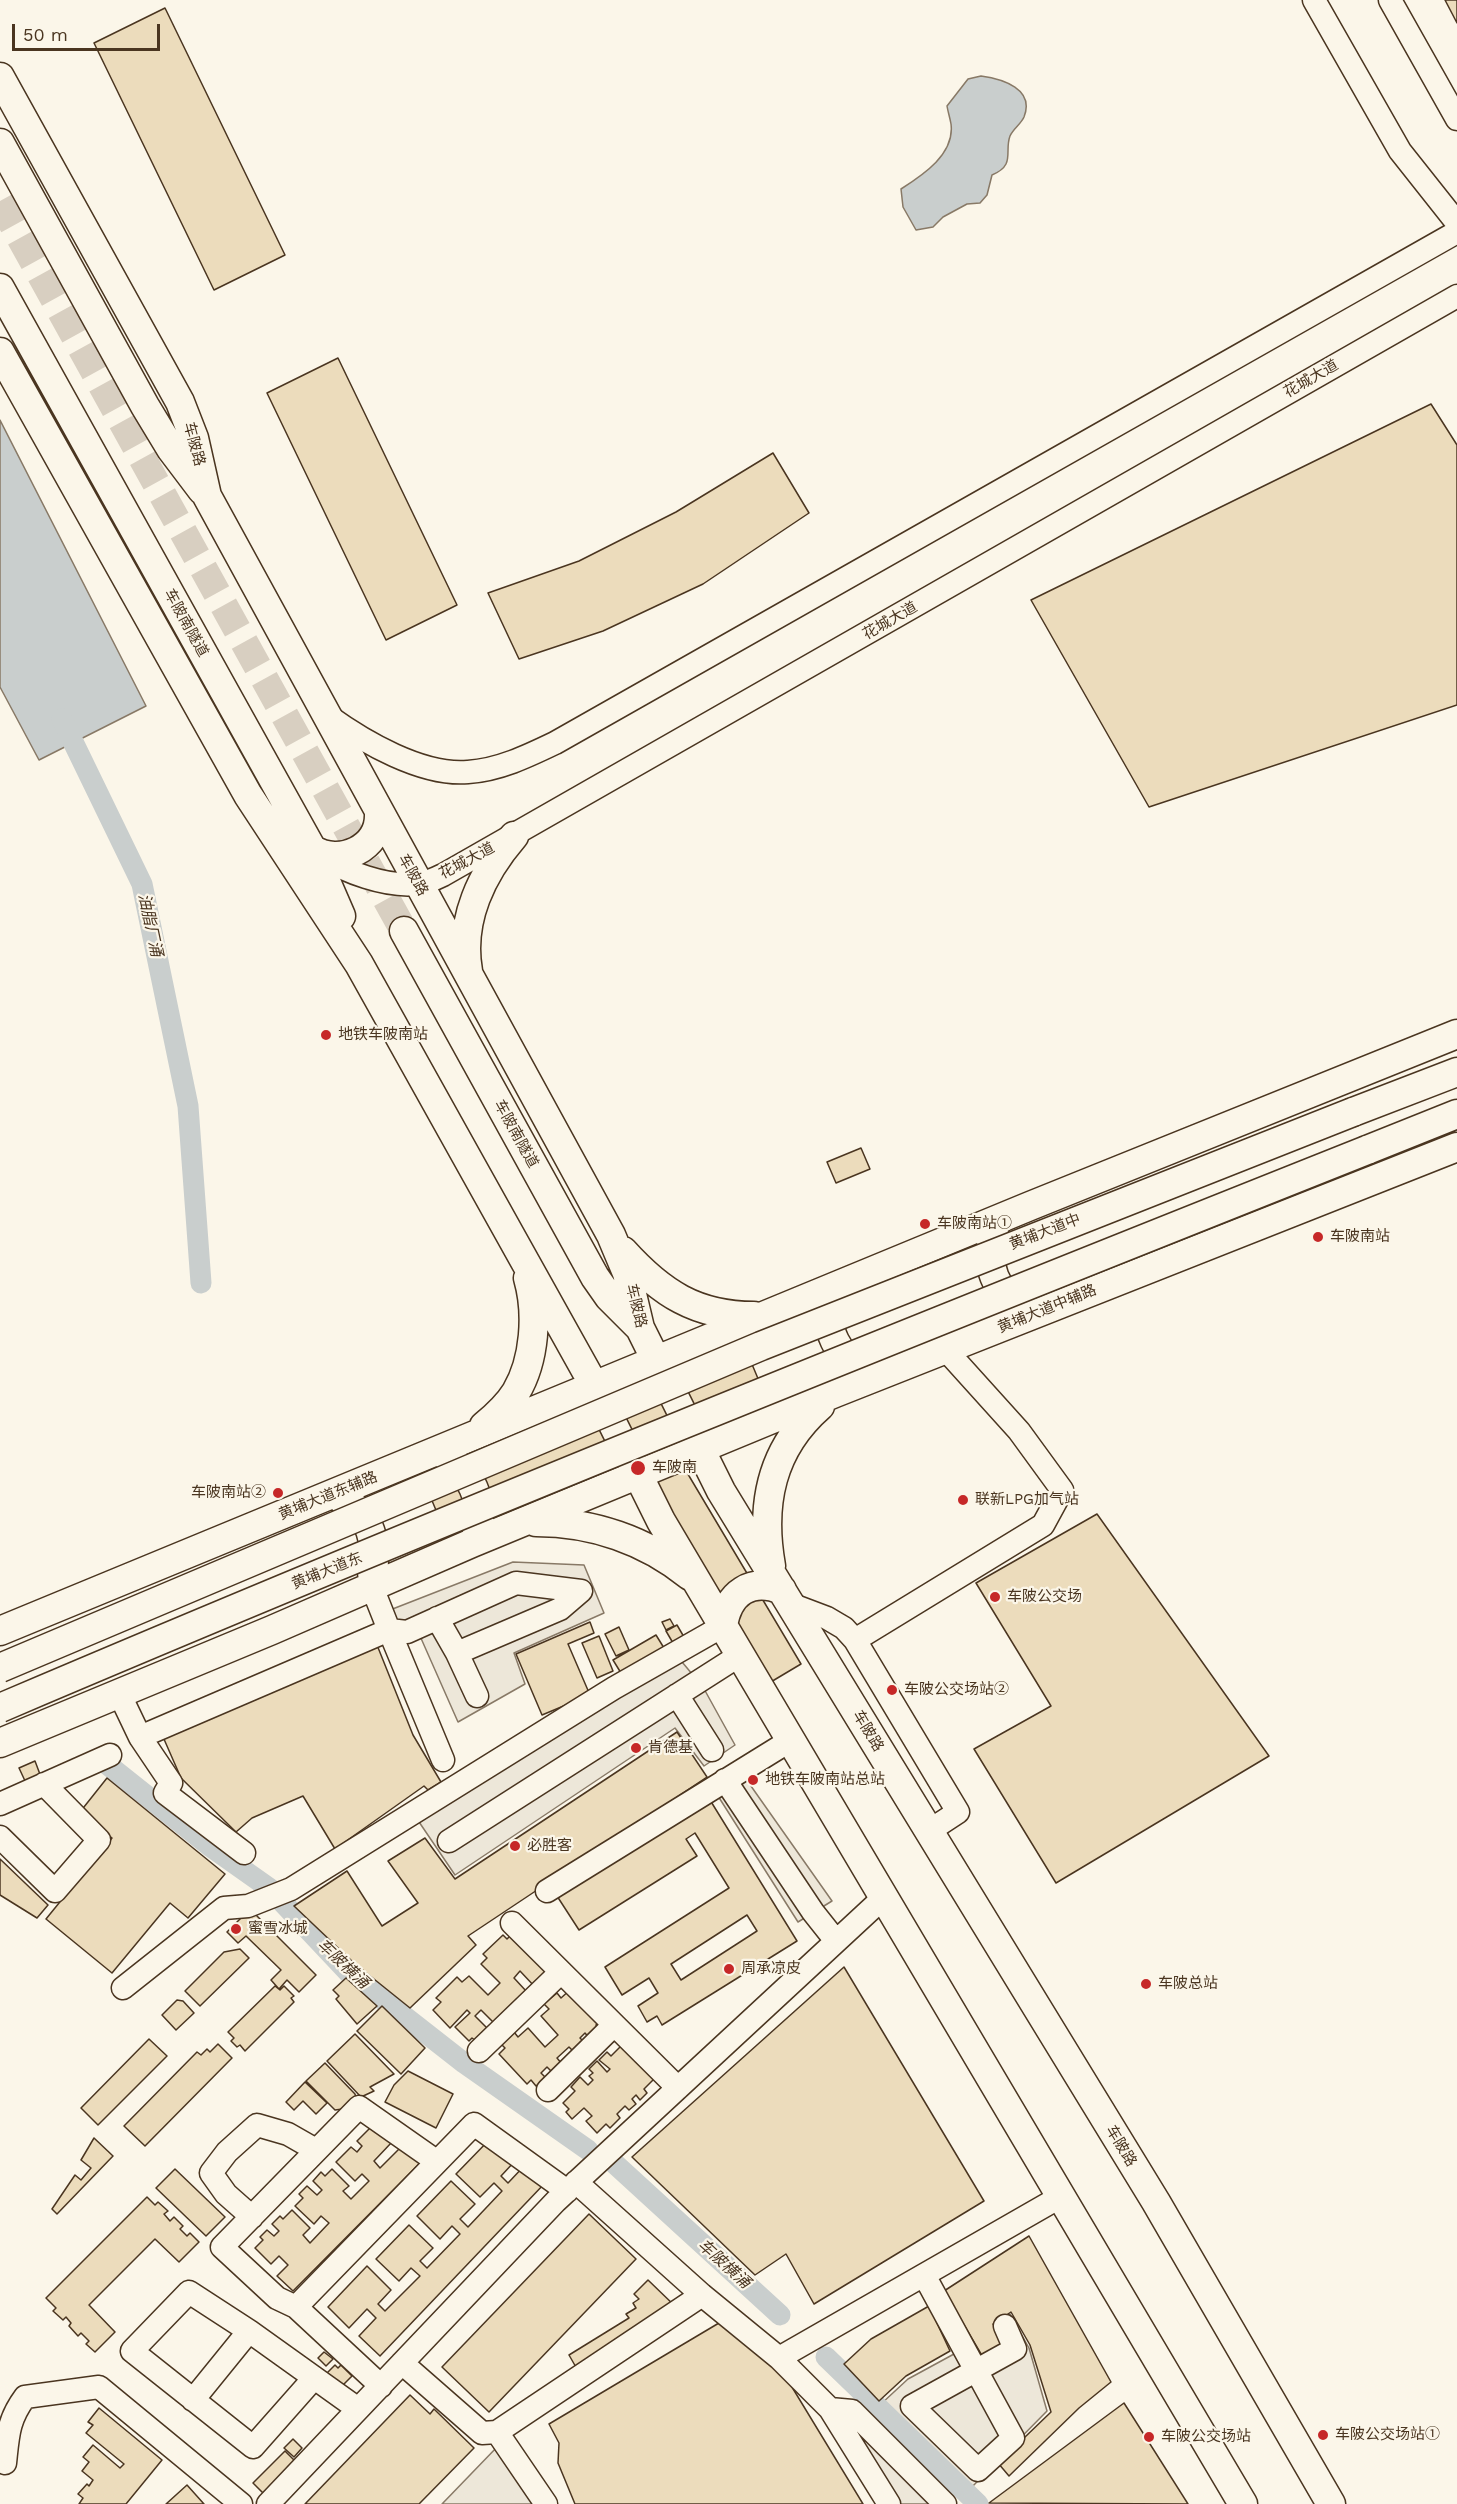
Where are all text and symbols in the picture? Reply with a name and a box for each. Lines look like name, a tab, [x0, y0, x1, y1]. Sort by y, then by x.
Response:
scale bar	[15, 12, 164, 50]
text: 50 m	[23, 24, 68, 45]
street label: 花城大道	[1281, 356, 1341, 402]
street label: 车陂路	[179, 420, 209, 468]
street label: 车陂南隧道	[160, 586, 212, 660]
street label: 花城大道	[860, 598, 920, 644]
street label: 花城大道	[436, 839, 498, 883]
street label: 车陂路	[394, 851, 432, 899]
water label: 油脂厂涌	[134, 892, 166, 958]
place label: 地铁车陂南站	[338, 1026, 428, 1044]
marker: 地铁车陂南站	[319, 1028, 333, 1042]
street label: 车陂南隧道	[490, 1097, 542, 1171]
street label: 黄埔大道中	[1007, 1210, 1083, 1254]
place label: 车陂南站①	[937, 1215, 1012, 1233]
marker: 车陂南站①	[918, 1217, 932, 1231]
place label: 车陂南站	[1330, 1228, 1390, 1246]
marker: 车陂南站	[1311, 1230, 1325, 1244]
street label: 黄埔大道中辅路	[995, 1281, 1099, 1337]
street label: 车陂路	[622, 1282, 650, 1330]
marker: 车陂南	[629, 1459, 647, 1477]
place label: 车陂南	[652, 1459, 697, 1477]
street label: 黄埔大道东辅路	[276, 1468, 380, 1524]
place label: 车陂南站②	[191, 1484, 266, 1502]
marker: 车陂南站②	[271, 1486, 285, 1500]
place label: 联新LPG加气站	[975, 1491, 1079, 1509]
marker: 联新LPG加气站	[956, 1493, 970, 1507]
street label: 黄埔大道东	[289, 1549, 365, 1593]
place label: 车陂公交场	[1007, 1588, 1082, 1606]
marker: 车陂公交场	[988, 1590, 1002, 1604]
place label: 车陂公交场站②	[904, 1681, 1009, 1699]
marker: 车陂公交场站②	[885, 1683, 899, 1697]
street label: 车陂路	[849, 1707, 887, 1755]
place label: 肯德基	[648, 1739, 693, 1757]
marker: 肯德基	[629, 1741, 643, 1755]
place label: 地铁车陂南站总站	[765, 1771, 885, 1789]
marker: 地铁车陂南站总站	[746, 1773, 760, 1787]
place label: 必胜客	[527, 1837, 572, 1855]
marker: 必胜客	[508, 1839, 522, 1853]
place label: 蜜雪冰城	[248, 1920, 308, 1938]
marker: 蜜雪冰城	[229, 1922, 243, 1936]
water label: 车陂横涌	[313, 1935, 373, 1993]
place label: 周承凉皮	[741, 1960, 801, 1978]
marker: 周承凉皮	[722, 1962, 736, 1976]
place label: 车陂总站	[1158, 1975, 1218, 1993]
marker: 车陂总站	[1139, 1977, 1153, 1991]
street label: 车陂路	[1102, 2122, 1140, 2170]
water label: 车陂横涌	[694, 2235, 754, 2293]
place label: 车陂公交场站①	[1335, 2426, 1440, 2444]
place label: 车陂公交场站	[1161, 2428, 1251, 2446]
marker: 车陂公交场站①	[1316, 2428, 1330, 2442]
marker: 车陂公交场站	[1142, 2430, 1156, 2444]

